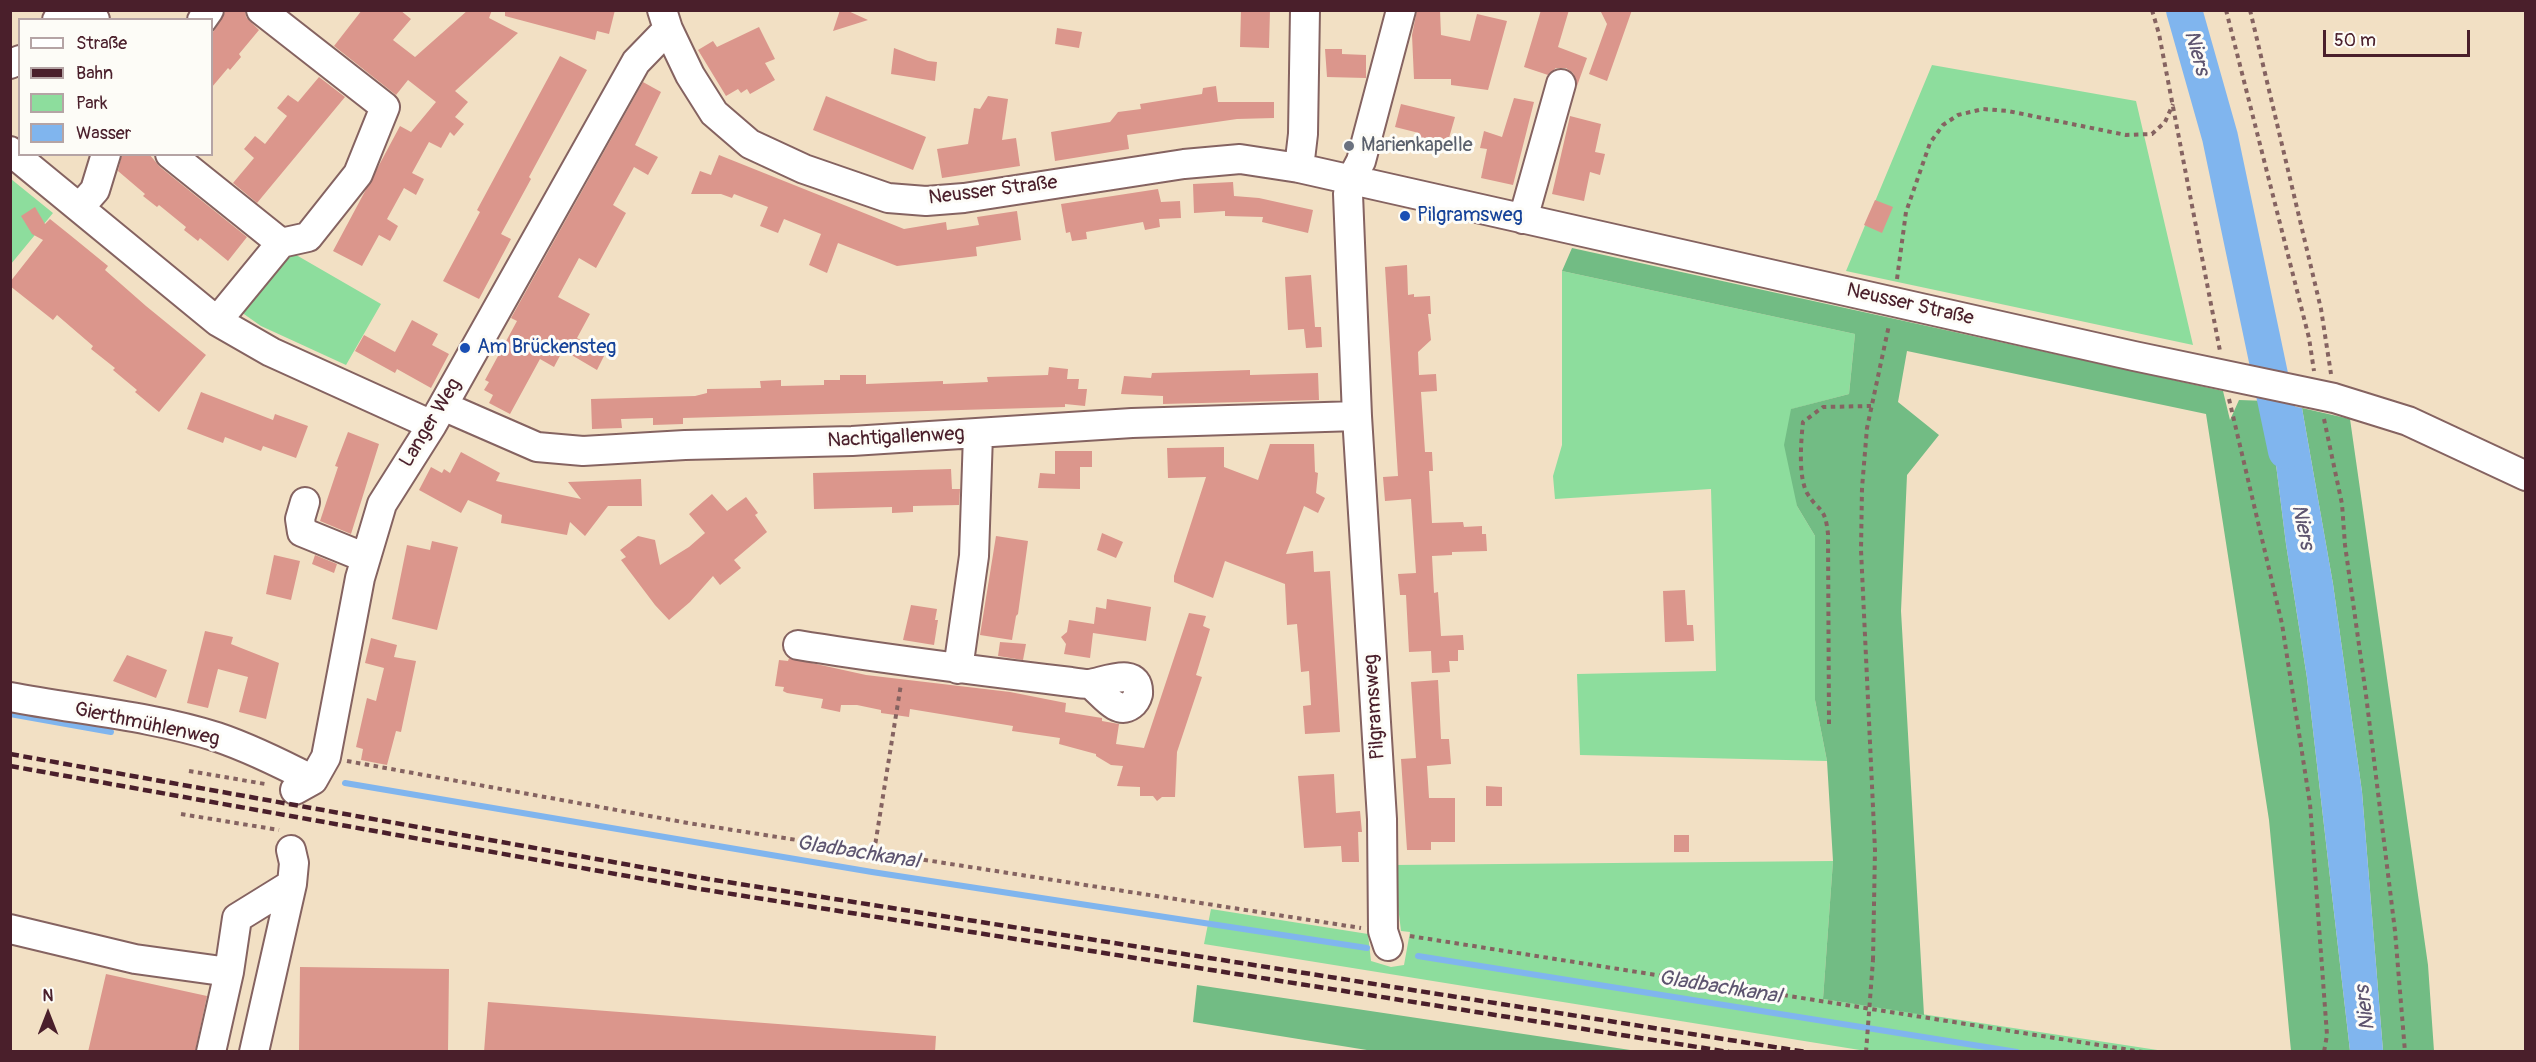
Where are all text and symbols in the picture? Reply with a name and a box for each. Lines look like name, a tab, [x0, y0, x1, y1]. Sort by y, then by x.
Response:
legend	[18, 18, 213, 156]
scale bar	[2326, 18, 2473, 56]
water label: Niers	[2178, 28, 2214, 78]
text: 50 m	[2334, 29, 2376, 52]
text: Straße	[76, 32, 127, 55]
text: Bahn	[76, 62, 113, 85]
text: Park	[76, 92, 108, 115]
text: Wasser	[76, 122, 131, 145]
place label: Marienkapelle	[1361, 134, 1472, 158]
marker: Marienkapelle	[1342, 139, 1356, 153]
street label: Neusser Straße	[927, 171, 1059, 211]
place label: Pilgramsweg	[1417, 204, 1523, 228]
marker: Pilgramsweg	[1398, 209, 1412, 223]
street label: Neusser Straße	[1844, 279, 1976, 331]
place label: Am Brückensteg	[477, 336, 616, 360]
marker: Am Brückensteg	[458, 341, 472, 355]
street label: Langer Weg	[395, 374, 467, 472]
street label: Nachtigallenweg	[827, 422, 965, 454]
water label: Niers	[2285, 502, 2319, 552]
street label: Pilgramsweg	[1359, 653, 1391, 761]
street label: Gierthmühlenweg	[72, 698, 222, 752]
water label: Gladbachkanal	[795, 831, 921, 875]
water label: Gladbachkanal	[1657, 966, 1783, 1010]
north arrow	[18, 984, 78, 1044]
water label: Niers	[2351, 984, 2381, 1032]
text: N	[43, 986, 53, 1006]

